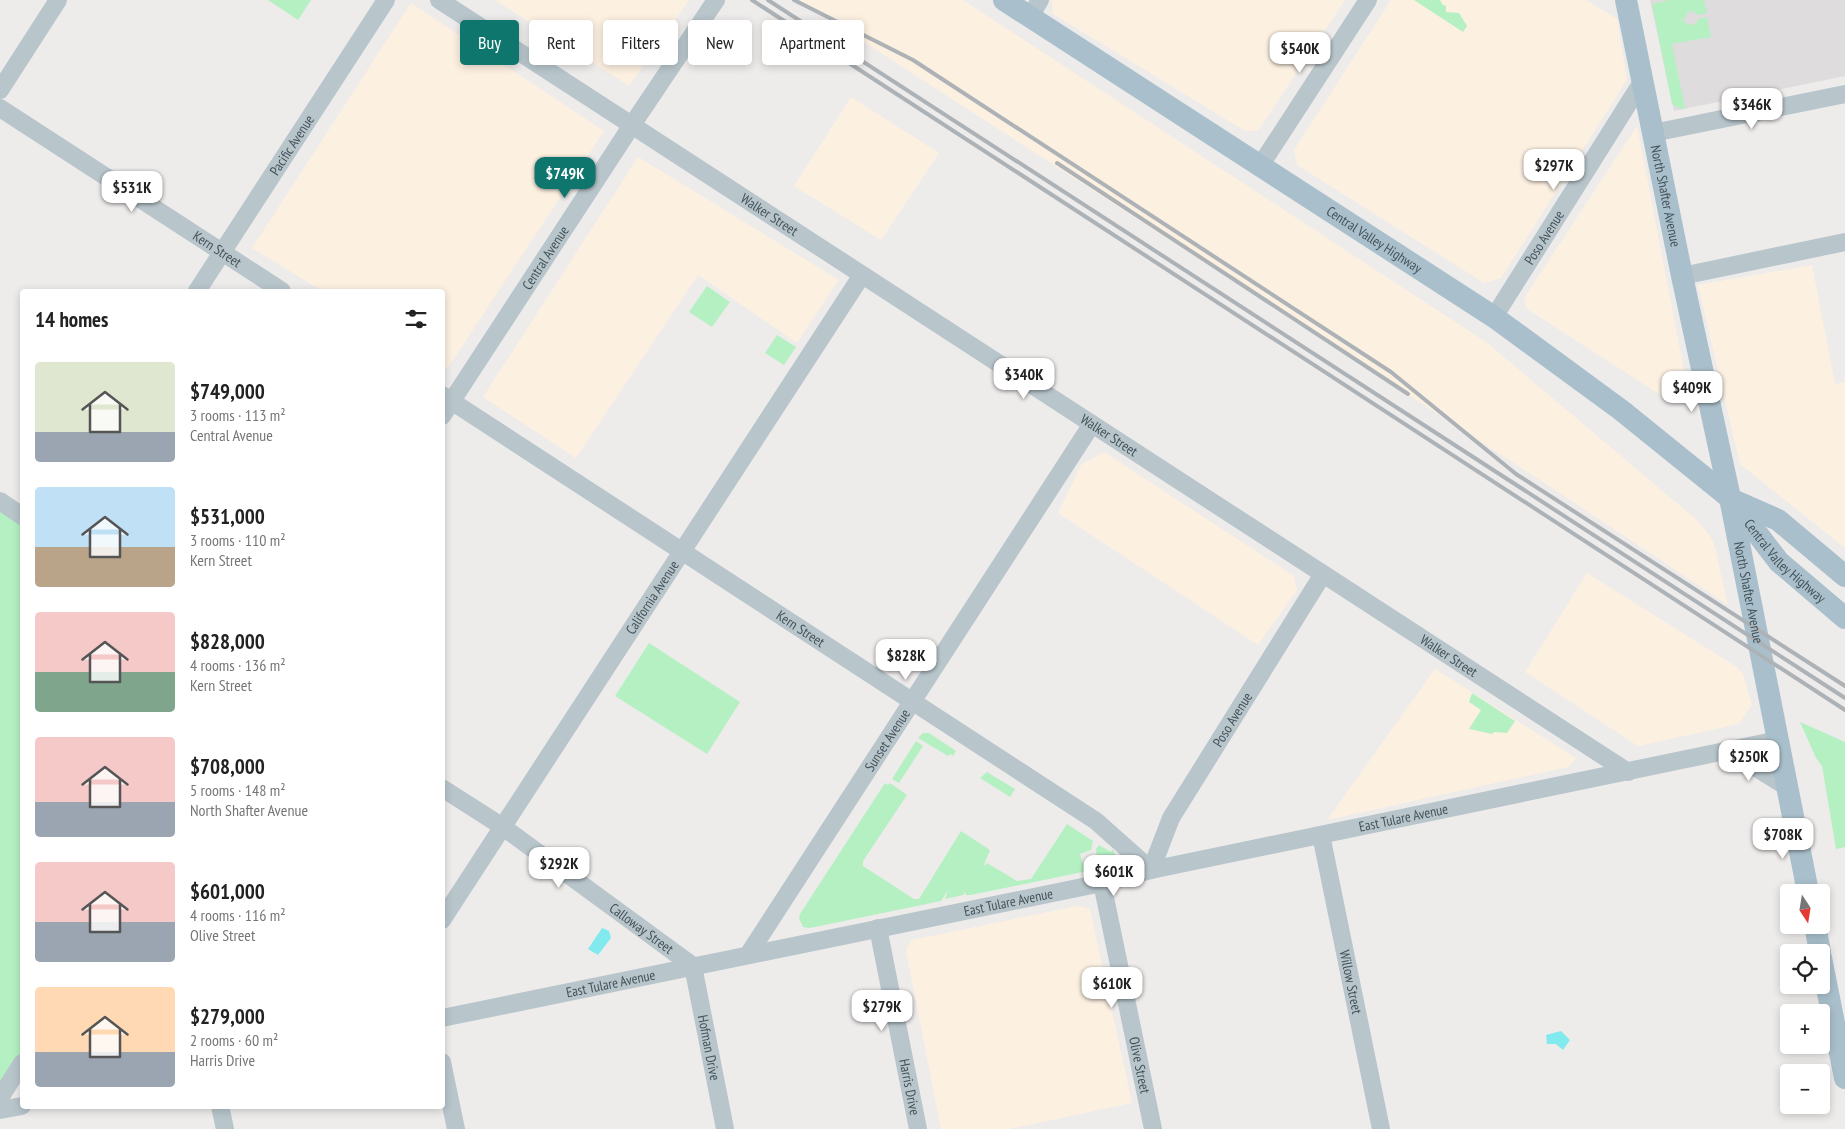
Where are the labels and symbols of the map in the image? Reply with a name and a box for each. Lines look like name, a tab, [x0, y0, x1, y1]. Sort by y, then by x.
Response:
pin: $540K	[1265, 32, 1335, 74]
pin: $346K	[1717, 88, 1787, 130]
street label: Pacific Avenue	[266, 111, 318, 179]
street label: North Shafter Avenue	[1647, 144, 1685, 249]
pin: $297K	[1519, 148, 1589, 191]
pin: $749K	[530, 156, 600, 199]
pin: $531K	[97, 170, 167, 213]
street label: Walker Street	[737, 189, 802, 240]
street label: Central Valley Highway	[1323, 202, 1426, 278]
street label: Poso Avenue	[1520, 207, 1568, 268]
street label: Central Avenue	[518, 222, 573, 293]
street label: Kern Street	[190, 227, 245, 271]
pin: $340K	[989, 358, 1059, 400]
pin: $409K	[1657, 370, 1727, 413]
street label: Walker Street	[1077, 410, 1141, 460]
street label: Central Valley Highway	[1740, 515, 1830, 607]
street label: North Shafter Avenue	[1730, 540, 1768, 645]
street label: California Avenue	[622, 557, 683, 638]
street label: Kern Street	[773, 606, 828, 651]
street label: Walker Street	[1417, 630, 1481, 681]
pin: $828K	[871, 638, 941, 681]
street label: Poso Avenue	[1209, 689, 1256, 750]
street label: Sunset Avenue	[860, 705, 914, 775]
pin: $250K	[1714, 740, 1784, 782]
street label: East Tulare Avenue	[1357, 800, 1450, 836]
pin: $708K	[1748, 818, 1818, 860]
pin: $292K	[524, 846, 594, 889]
pin: $601K	[1079, 854, 1149, 897]
street label: East Tulare Avenue	[962, 884, 1055, 920]
north arrow	[1780, 884, 1830, 934]
street label: Calloway Street	[606, 899, 677, 958]
street label: Willow Street	[1336, 948, 1366, 1016]
street label: East Tulare Avenue	[564, 966, 657, 1001]
pin: $610K	[1077, 966, 1147, 1009]
pin: $279K	[847, 990, 917, 1032]
street label: Hofman Drive	[694, 1013, 724, 1082]
street label: Olive Street	[1125, 1035, 1154, 1095]
street label: Harris Drive	[895, 1057, 924, 1117]

